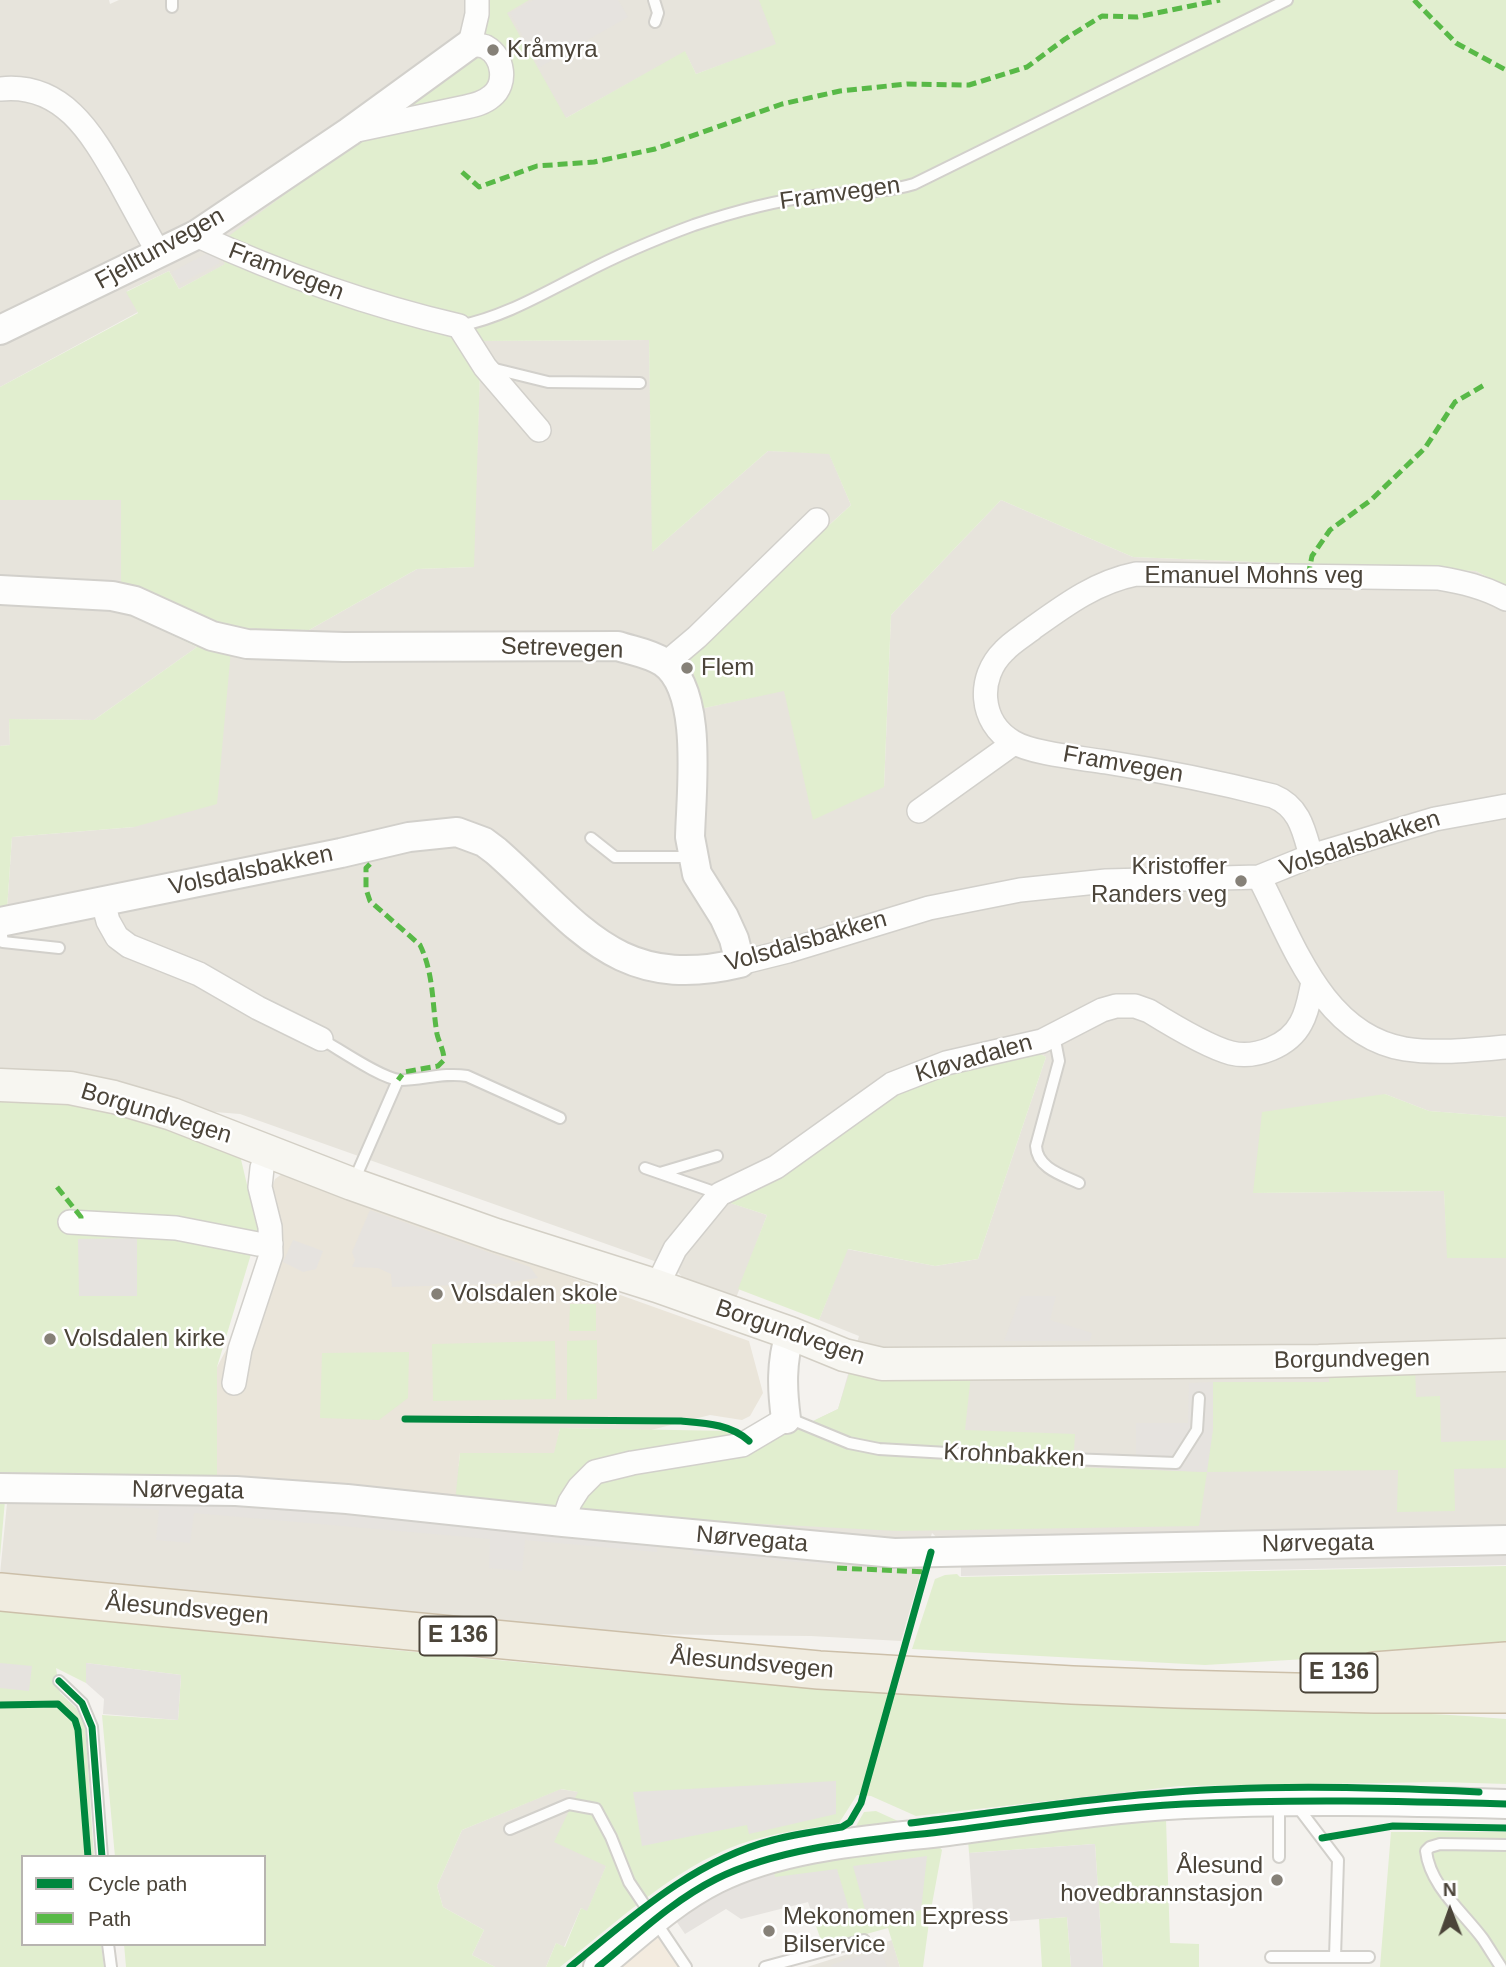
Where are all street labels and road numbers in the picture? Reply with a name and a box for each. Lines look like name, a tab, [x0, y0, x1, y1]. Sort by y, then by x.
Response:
street label: Framvegen	[778, 171, 902, 217]
street label: Fjelltunvegen	[91, 202, 229, 296]
street label: Framvegen	[224, 237, 348, 307]
street label: Emanuel Mohns veg	[1145, 562, 1363, 590]
street label: Setrevegen	[500, 632, 624, 666]
street label: Framvegen	[1061, 740, 1185, 790]
street label: Volsdalsbakken	[1276, 805, 1444, 883]
street label: Volsdalsbakken	[166, 840, 336, 902]
street label: Volsdalsbakken	[722, 905, 890, 979]
street label: Kløvadalen	[912, 1029, 1036, 1089]
street label: Borgundvegen	[77, 1077, 235, 1151]
street label: Borgundvegen	[712, 1294, 868, 1372]
street label: Borgundvegen	[1274, 1344, 1430, 1376]
street label: Krohnbakken	[943, 1438, 1085, 1474]
street label: Nørvegata	[132, 1476, 244, 1506]
street label: Nørvegata	[695, 1521, 809, 1559]
street label: Nørvegata	[1262, 1529, 1374, 1559]
street label: Ålesundsvegen	[104, 1589, 270, 1631]
road number: E 136	[420, 1616, 496, 1656]
street label: Ålesundsvegen	[669, 1643, 835, 1685]
road number: E 136	[1300, 1654, 1378, 1692]

